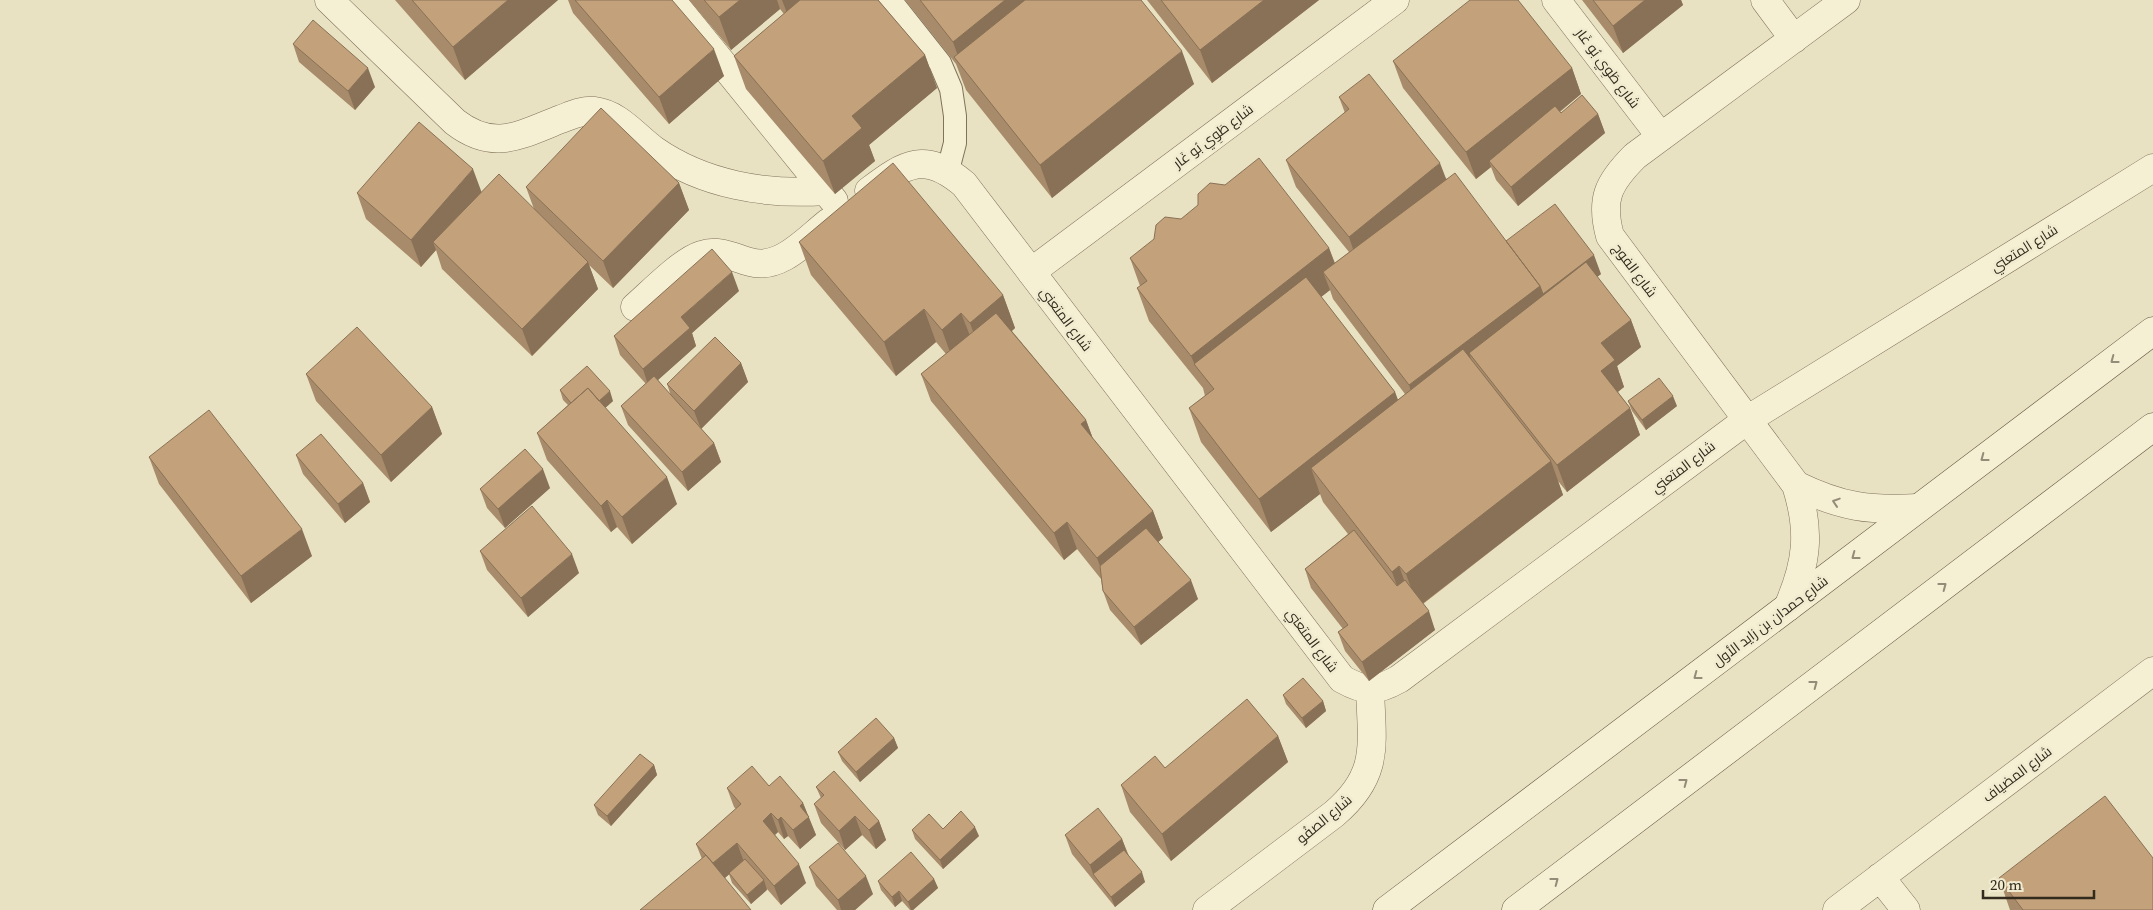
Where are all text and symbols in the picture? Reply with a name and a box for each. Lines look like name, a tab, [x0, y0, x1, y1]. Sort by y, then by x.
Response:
street label: شارع طَوِي بُو غَار	[1569, 23, 1645, 114]
street label: شارع طَوِي بُو غَار	[1168, 99, 1259, 175]
street label: شارع المتعني	[1986, 219, 2063, 278]
street label: شارع الفوج	[1608, 239, 1662, 301]
street label: شارع المتعني	[1034, 283, 1097, 357]
one-way arrow	[2111, 355, 2120, 363]
street label: شارع المتعني	[1647, 436, 1721, 499]
one-way arrow	[1981, 453, 1990, 461]
one-way arrow	[1832, 497, 1840, 507]
one-way arrow	[1852, 551, 1861, 559]
street label: شارع حمدان بن زايد الأول	[1708, 571, 1832, 671]
one-way arrow	[1937, 583, 1947, 592]
street label: شارع المتعني	[1280, 604, 1343, 678]
one-way arrow	[1694, 670, 1703, 678]
one-way arrow	[1808, 682, 1817, 690]
street label: شارع المضياف	[1978, 741, 2056, 807]
one-way arrow	[1678, 780, 1687, 788]
street label: شارع الصفُو	[1292, 790, 1356, 848]
scale bar	[1983, 868, 2094, 900]
text: 20 m	[1990, 874, 2022, 895]
one-way arrow	[1549, 878, 1558, 886]

